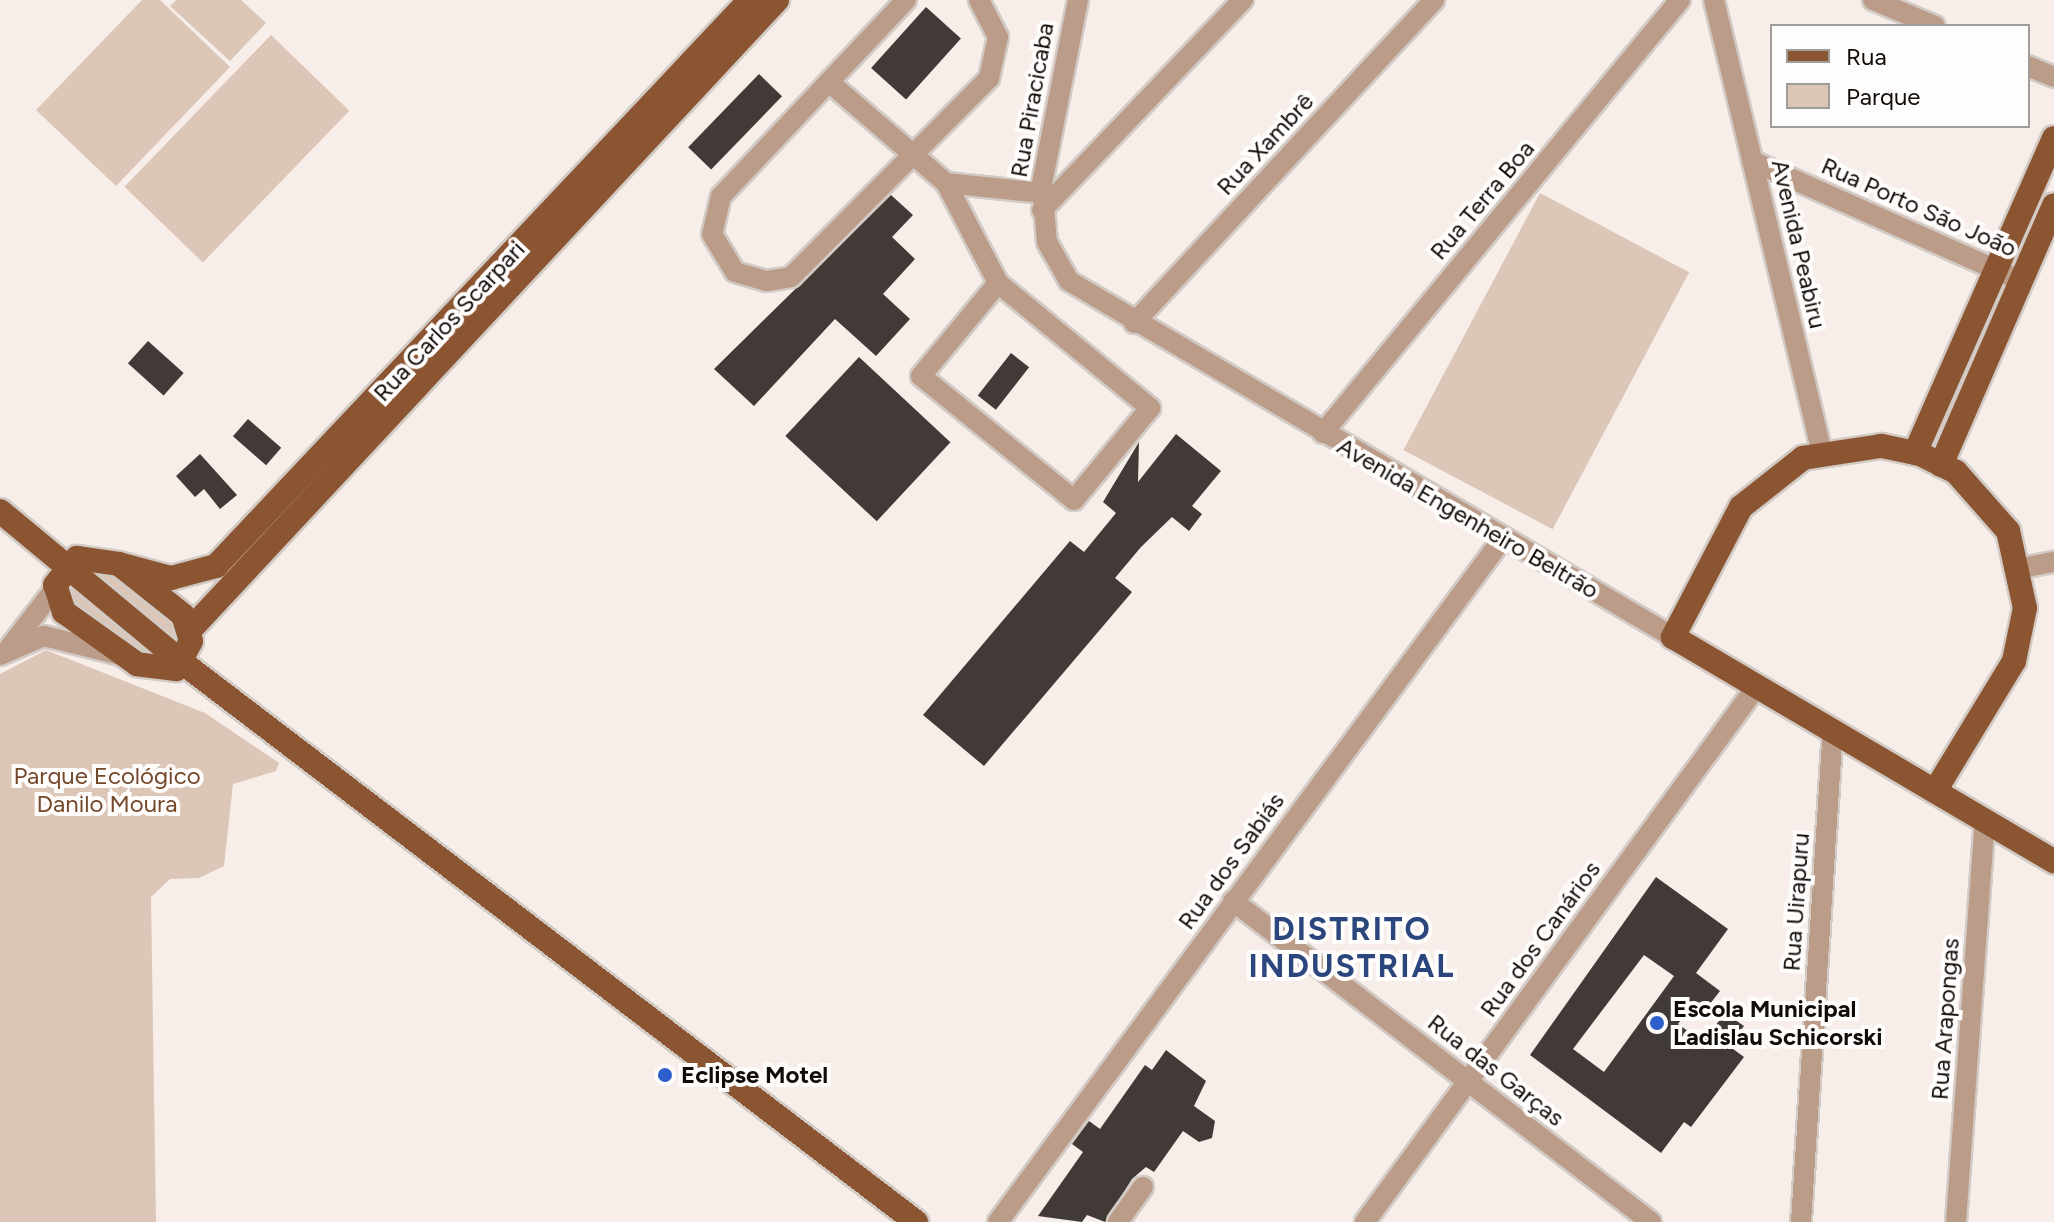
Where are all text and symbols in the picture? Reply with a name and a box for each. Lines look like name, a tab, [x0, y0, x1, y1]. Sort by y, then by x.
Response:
street label: Rua Piracicaba	[1004, 20, 1060, 180]
legend	[1770, 24, 2030, 128]
text: Rua	[1846, 42, 1887, 71]
text: Parque	[1846, 82, 1920, 111]
street label: Rua Xambrê	[1211, 87, 1319, 201]
street label: Rua Terra Boa	[1424, 135, 1540, 265]
street label: Rua Porto São João	[1817, 151, 2021, 263]
street label: Avenida Peabiru	[1766, 157, 1832, 331]
street label: Rua Carlos Scarpari	[367, 235, 531, 407]
street label: Avenida Engenheiro Beltrão	[1332, 431, 1604, 605]
park label: Parque Ecológico Danilo Moura	[13, 762, 201, 818]
street label: Rua dos Sabiás	[1172, 787, 1290, 935]
street label: Rua Uirapuru	[1777, 832, 1815, 972]
street label: Rua dos Canários	[1474, 855, 1606, 1023]
district label: DISTRITO INDUSTRIAL	[1249, 911, 1455, 986]
street label: Rua Arapongas	[1925, 937, 1965, 1101]
place label: Escola Municipal Ladislau Schicorski	[1673, 995, 1883, 1051]
street label: Rua das Garças	[1422, 1008, 1570, 1132]
marker: Escola Municipal Ladislau Schicorski	[1648, 1014, 1666, 1032]
place label: Eclipse Motel	[681, 1061, 828, 1089]
marker: Eclipse Motel	[656, 1066, 674, 1084]

